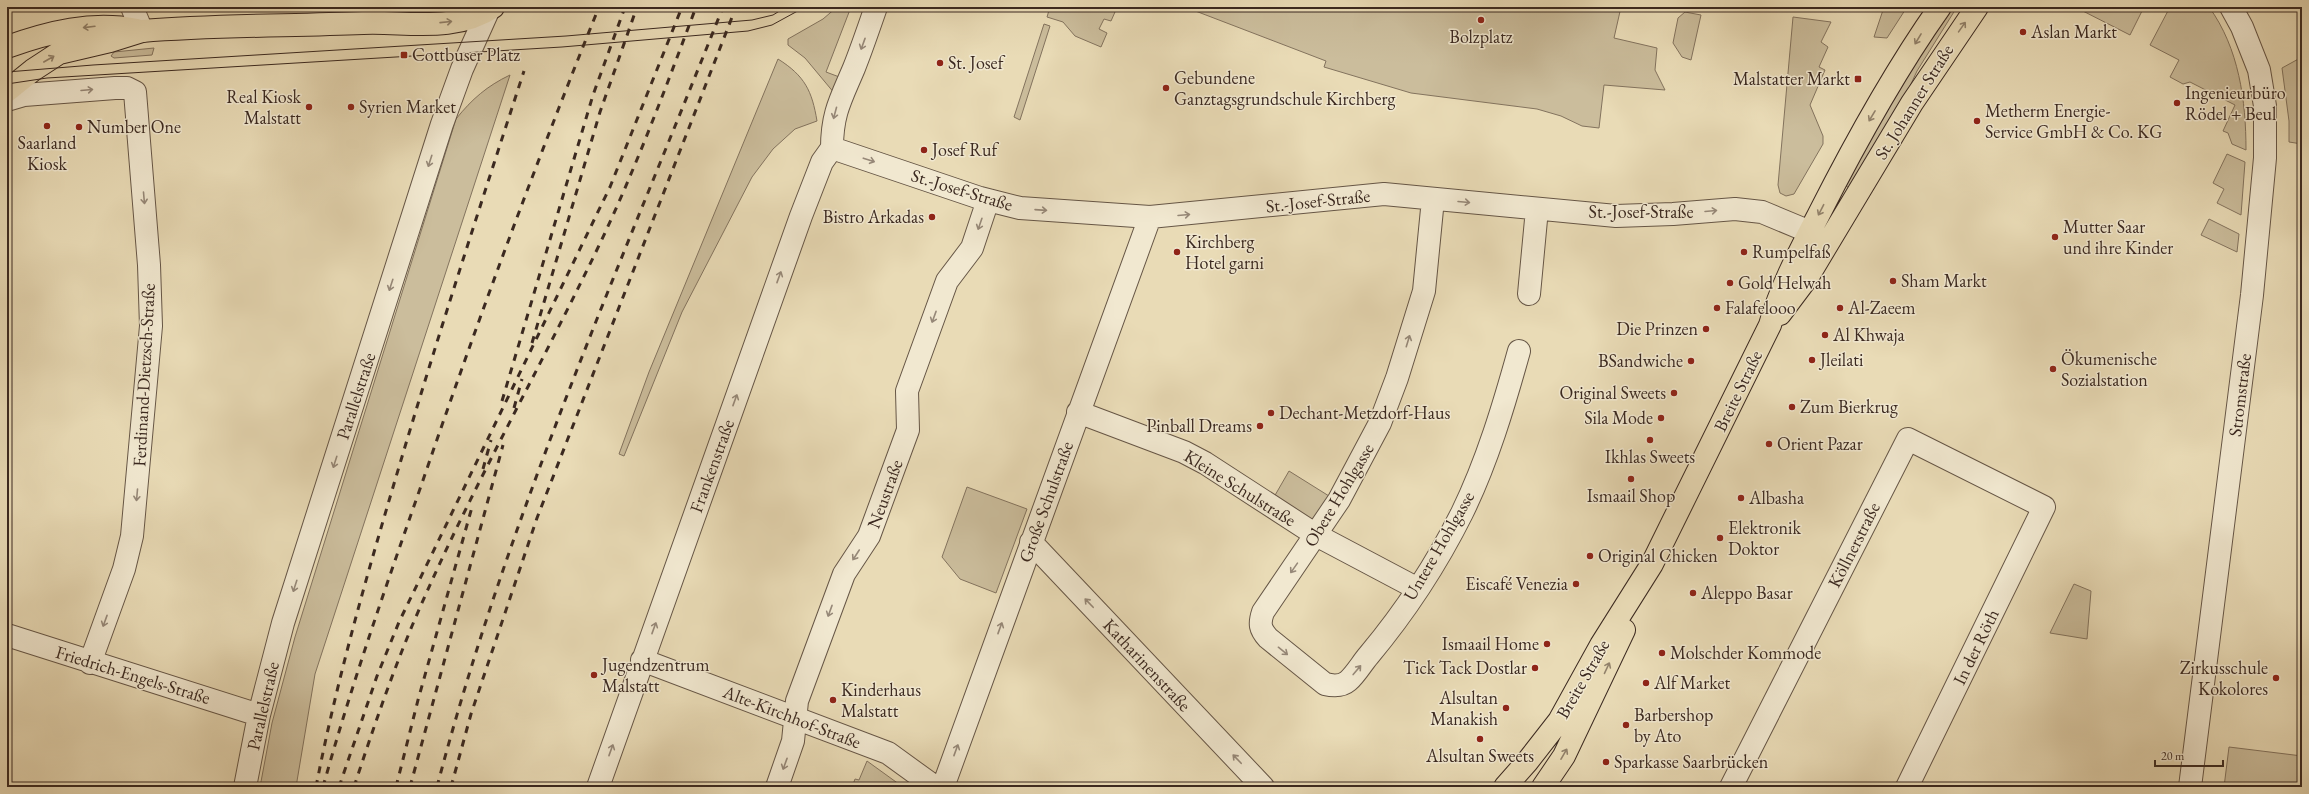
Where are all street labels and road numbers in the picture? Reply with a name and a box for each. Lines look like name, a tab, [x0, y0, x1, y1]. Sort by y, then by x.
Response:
street label: St. Johanner Straße	[1869, 40, 1958, 164]
street label: St.-Josef-Straße	[909, 163, 1016, 216]
street label: St.-Josef-Straße	[1265, 184, 1371, 217]
street label: St.-Josef-Straße	[1589, 200, 1693, 223]
street label: Ferdinand-Dietzsch-Straße	[127, 283, 160, 467]
street label: Breite Straße	[1708, 346, 1767, 435]
street label: Parallelstraße	[331, 349, 380, 442]
street label: Stromstraße	[2223, 352, 2256, 438]
street label: Frankenstraße	[684, 416, 739, 516]
street label: Große Schulstraße	[1013, 438, 1078, 566]
street label: Obere Hohlgasse	[1299, 439, 1379, 551]
street label: Kleine Schulstraße	[1180, 444, 1300, 531]
street label: Neustraße	[861, 456, 908, 531]
street label: Untere Hohlgasse	[1398, 487, 1479, 605]
street label: Köllnerstraße	[1822, 498, 1885, 591]
street label: In der Röth	[1947, 605, 2004, 689]
street label: Katharinenstraße	[1098, 613, 1196, 716]
street label: Breite Straße	[1551, 635, 1614, 722]
street label: Friedrich-Engels-Straße	[53, 640, 213, 709]
street label: Parallelstraße	[241, 659, 284, 752]
street label: Alte-Kirchhof-Straße	[719, 679, 864, 753]

